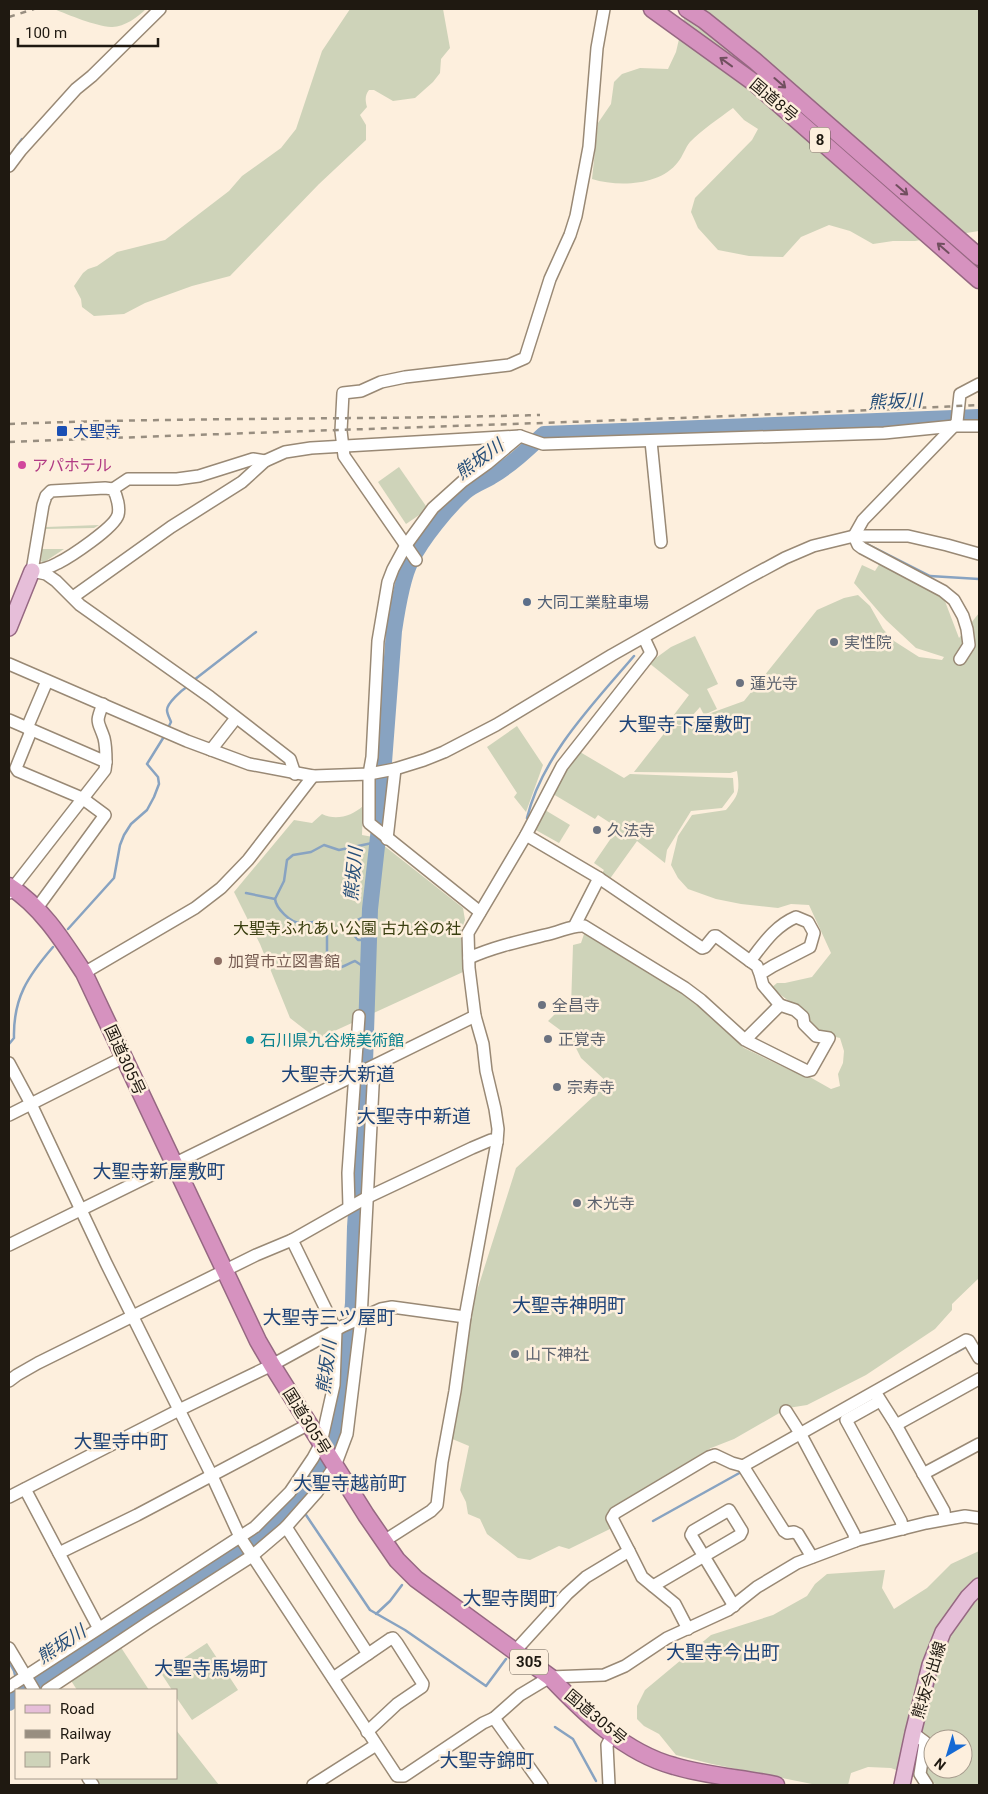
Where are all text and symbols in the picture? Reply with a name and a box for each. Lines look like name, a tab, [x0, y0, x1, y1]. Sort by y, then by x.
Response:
scale bar	[18, 15, 158, 47]
text: 100 m	[25, 24, 67, 42]
one-way arrow	[720, 57, 733, 68]
street label: 国道8号	[746, 74, 802, 126]
one-way arrow	[774, 77, 787, 88]
road number: 8	[810, 128, 830, 152]
one-way arrow	[896, 184, 909, 196]
one-way arrow	[936, 242, 949, 254]
water label: 熊坂川	[868, 389, 924, 412]
place label: 大聖寺	[73, 422, 121, 441]
marker: 大聖寺	[55, 424, 69, 438]
water label: 熊坂川	[451, 433, 509, 483]
place label: アパホテル	[32, 456, 112, 475]
marker: アパホテル	[16, 459, 28, 471]
place label: 大同工業駐車場	[537, 593, 649, 612]
marker: 大同工業駐車場	[521, 596, 533, 608]
place label: 実性院	[844, 633, 892, 652]
marker: 実性院	[828, 636, 840, 648]
place label: 蓮光寺	[750, 674, 798, 693]
marker: 蓮光寺	[734, 677, 746, 689]
district label: 大聖寺下屋敷町	[618, 713, 752, 736]
place label: 久法寺	[607, 821, 655, 840]
marker: 久法寺	[591, 824, 603, 836]
water label: 熊坂川	[340, 844, 366, 902]
park label: 大聖寺ふれあい公園 古九谷の社	[233, 919, 461, 938]
place label: 加賀市立図書館	[228, 952, 340, 971]
marker: 加賀市立図書館	[212, 955, 224, 967]
place label: 全昌寺	[552, 996, 600, 1015]
marker: 全昌寺	[536, 999, 548, 1011]
street label: 国道305号	[101, 1022, 149, 1098]
place label: 正覚寺	[558, 1030, 606, 1049]
place label: 石川県九谷焼美術館	[260, 1031, 404, 1050]
marker: 正覚寺	[542, 1033, 554, 1045]
marker: 石川県九谷焼美術館	[244, 1034, 256, 1046]
district label: 大聖寺大新道	[281, 1063, 395, 1086]
place label: 宗寿寺	[567, 1078, 615, 1097]
marker: 宗寿寺	[551, 1081, 563, 1093]
district label: 大聖寺中新道	[357, 1105, 471, 1128]
district label: 大聖寺新屋敷町	[92, 1160, 226, 1183]
place label: 木光寺	[587, 1194, 635, 1213]
marker: 木光寺	[571, 1197, 583, 1209]
district label: 大聖寺神明町	[512, 1294, 626, 1317]
district label: 大聖寺三ツ屋町	[262, 1306, 396, 1329]
water label: 熊坂川	[312, 1337, 340, 1395]
place label: 山下神社	[525, 1345, 589, 1364]
marker: 山下神社	[509, 1348, 521, 1360]
street label: 国道305号	[279, 1384, 335, 1458]
district label: 大聖寺中町	[73, 1430, 169, 1453]
district label: 大聖寺越前町	[293, 1472, 407, 1495]
district label: 大聖寺関町	[462, 1587, 558, 1610]
water label: 熊坂川	[33, 1619, 91, 1668]
street label: 熊坂今出線	[908, 1639, 950, 1721]
district label: 大聖寺今出町	[666, 1641, 780, 1664]
road number: 305	[510, 1650, 548, 1674]
district label: 大聖寺馬場町	[154, 1657, 268, 1680]
street label: 国道305号	[561, 1686, 631, 1748]
legend	[15, 1689, 178, 1779]
text: Road	[60, 1700, 94, 1718]
text: Railway	[60, 1725, 111, 1743]
north arrow	[923, 1729, 973, 1779]
district label: 大聖寺錦町	[439, 1749, 535, 1772]
text: Park	[60, 1750, 91, 1768]
text: N	[931, 1755, 949, 1774]

